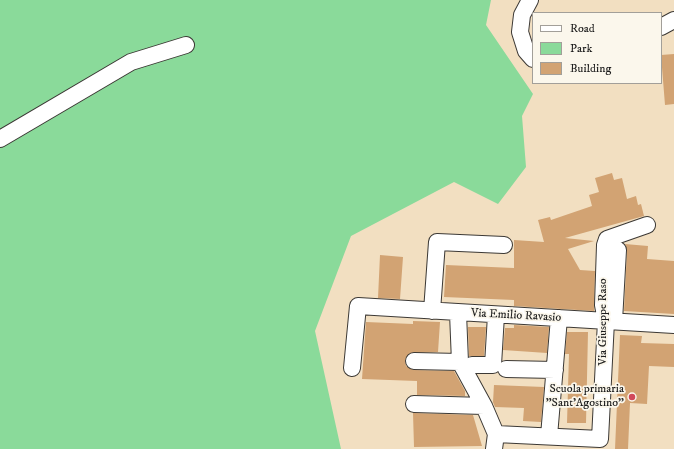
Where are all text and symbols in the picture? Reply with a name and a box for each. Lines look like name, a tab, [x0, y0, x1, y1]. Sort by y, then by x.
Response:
legend	[532, 12, 662, 84]
text: Road	[570, 21, 595, 36]
text: Park	[570, 41, 592, 56]
text: Building	[570, 61, 611, 76]
street label: Via Giuseppe Raso	[597, 278, 611, 366]
street label: Via Emilio Ravasio	[471, 306, 561, 326]
place label: Scuola primaria "Sant'Agostino"	[546, 383, 624, 411]
marker: Scuola primaria "Sant'Agostino"	[627, 392, 637, 402]

